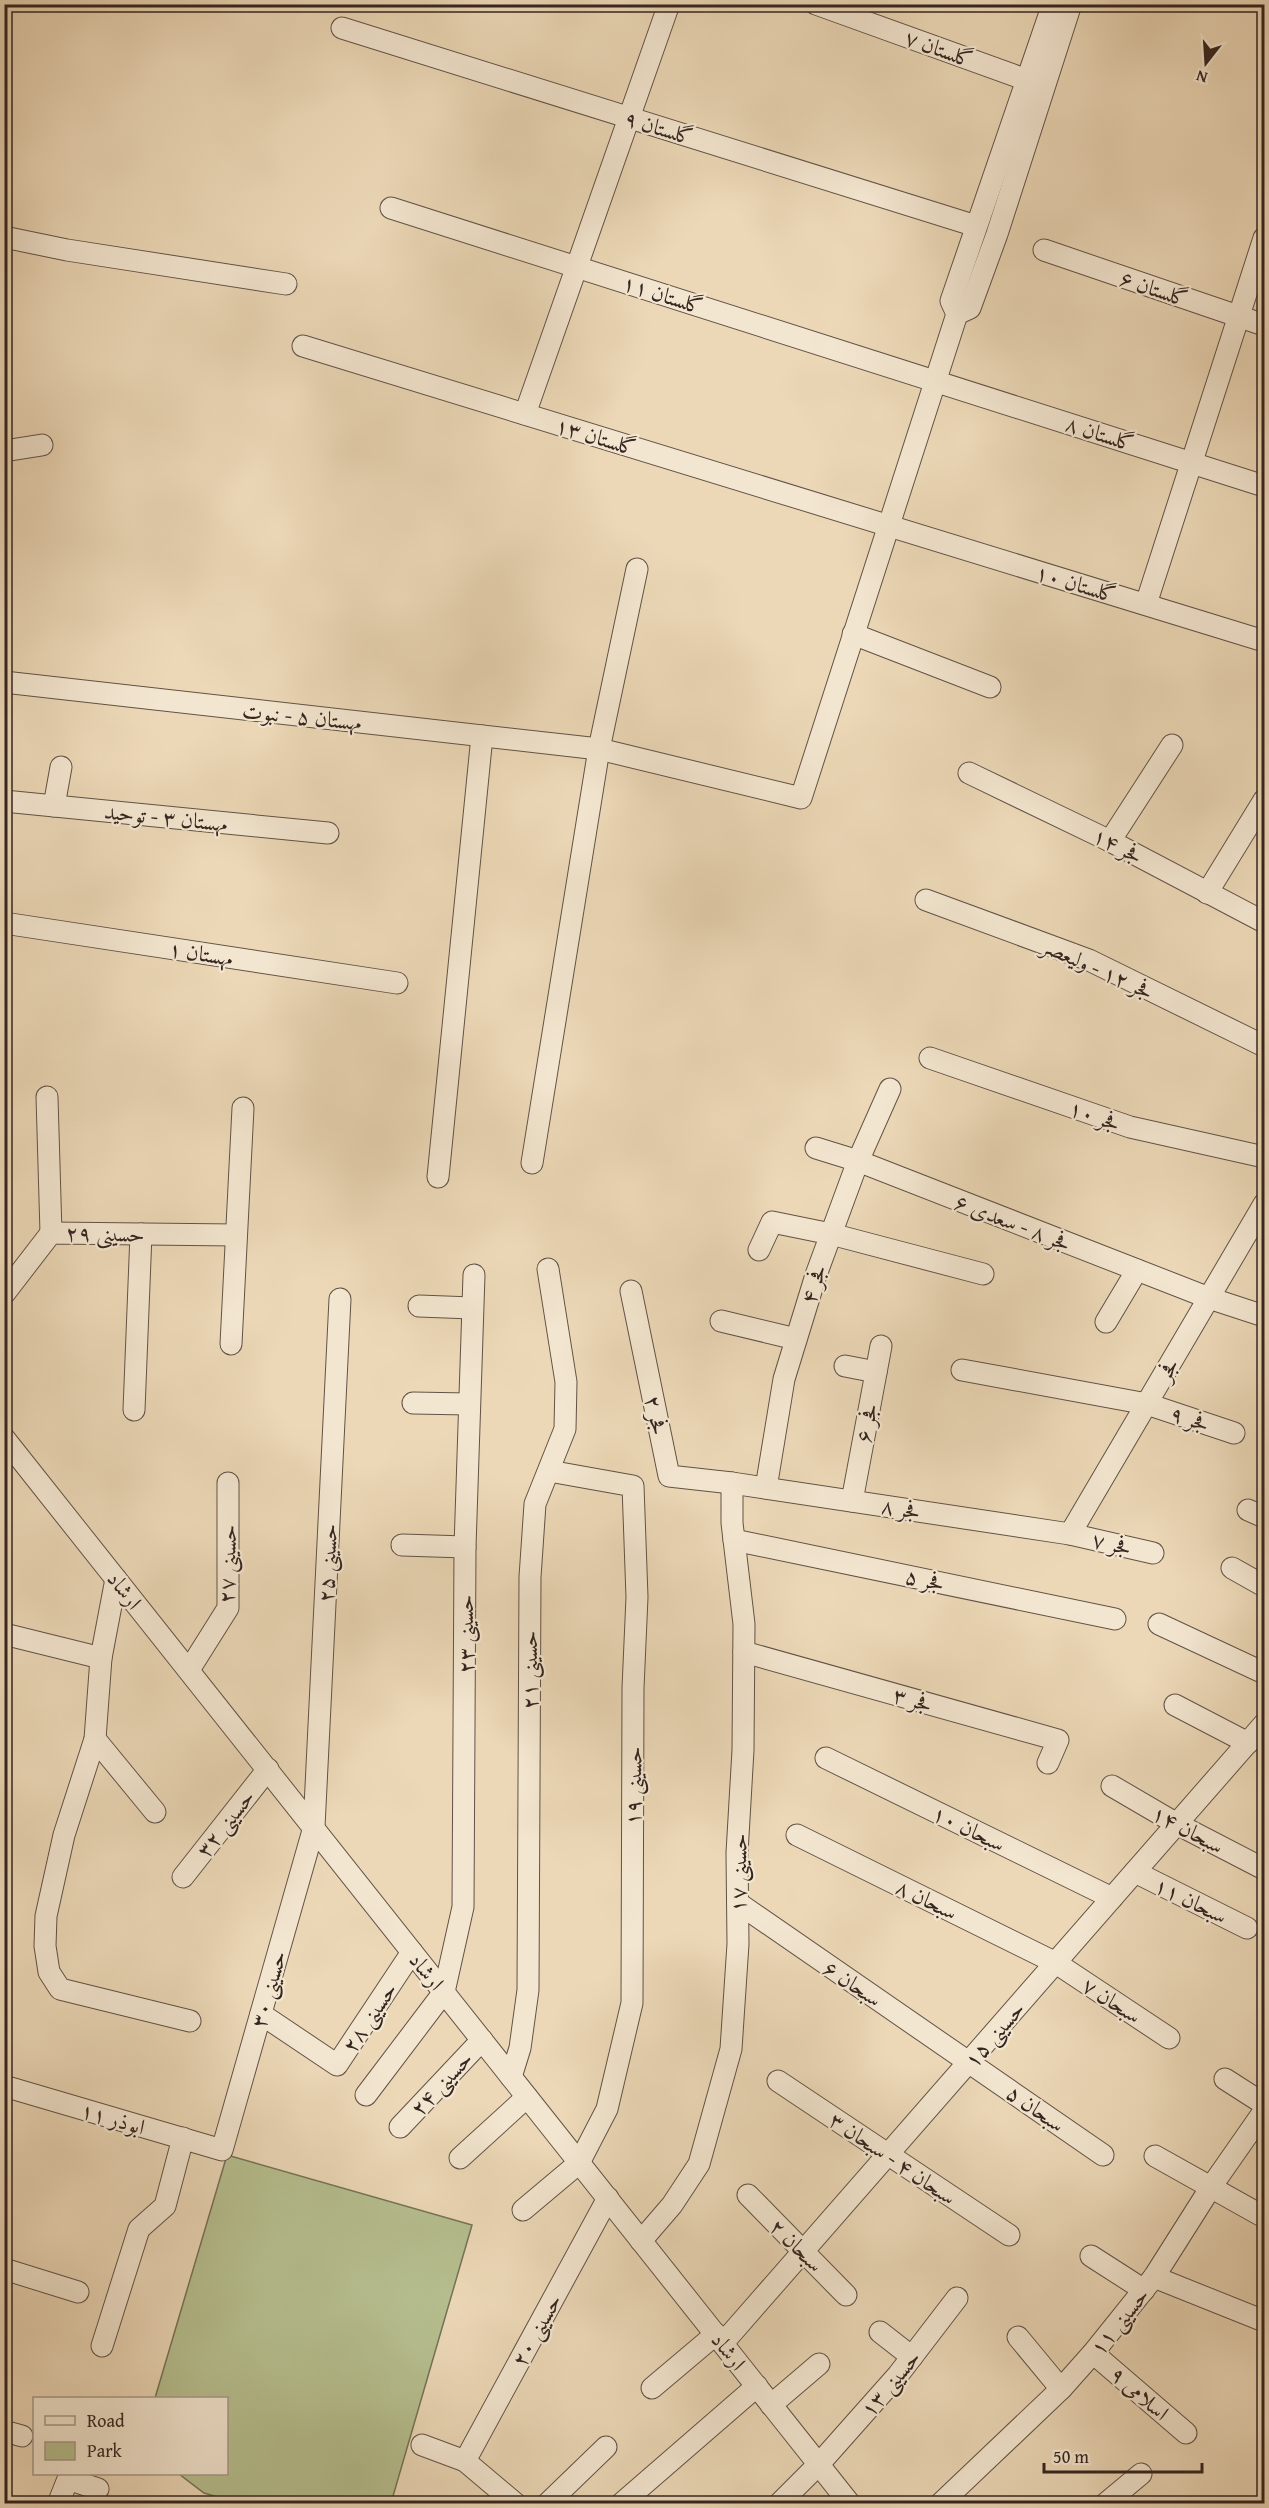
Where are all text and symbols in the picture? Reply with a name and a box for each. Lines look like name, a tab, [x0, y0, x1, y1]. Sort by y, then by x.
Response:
street label: گلستان ۷	[900, 21, 978, 75]
north arrow	[1176, 33, 1236, 93]
text: N	[1193, 64, 1210, 90]
street label: گلستان ۹	[621, 101, 697, 153]
street label: گلستان ۶	[1116, 261, 1192, 315]
street label: گلستان ۱۱	[618, 266, 708, 322]
street label: گلستان ۸	[1062, 407, 1138, 459]
street label: گلستان ۱۳	[552, 409, 640, 463]
street label: گلستان ۱۰	[1032, 556, 1120, 610]
street label: مهستان ۵ - نبوت	[241, 694, 363, 738]
street label: مهستان ۳ - توحید	[103, 795, 229, 839]
street label: فجر ۱۴	[1087, 819, 1149, 871]
street label: فجر ۱۲ - ولیعصر	[1035, 928, 1159, 1007]
street label: مهستان ۱	[166, 932, 236, 974]
street label: فجر ۱۰	[1065, 1091, 1125, 1139]
street label: فجر ۸ - سعدی ۶	[950, 1185, 1076, 1259]
street label: حسینی ۲۹	[65, 1216, 145, 1250]
street label: فجر ۴	[792, 1260, 834, 1308]
street label: فجر	[1147, 1351, 1186, 1388]
street label: فجر ۲	[637, 1392, 677, 1438]
street label: فجر ۹	[1166, 1397, 1214, 1439]
street label: فجر ۶	[847, 1400, 885, 1446]
street label: فجر ۸	[879, 1489, 923, 1527]
street label: حسینی ۲۵	[309, 1523, 345, 1603]
street label: فجر ۷	[1089, 1523, 1135, 1563]
street label: حسینی ۲۷	[210, 1524, 244, 1604]
street label: فجر ۵	[902, 1559, 948, 1599]
street label: ارشاد	[100, 1564, 150, 1616]
street label: حسینی ۲۳	[449, 1595, 481, 1673]
street label: حسینی ۲۱	[513, 1631, 545, 1709]
street label: فجر ۳	[890, 1678, 936, 1720]
street label: حسینی ۱۹	[616, 1746, 650, 1826]
street label: حسینی ۳۲	[188, 1782, 262, 1864]
street label: سبحان ۱۰	[927, 1797, 1011, 1859]
street label: سبحان ۱۴	[1146, 1797, 1230, 1861]
street label: حسینی ۱۷	[721, 1833, 755, 1913]
street label: سبحان ۱۱	[1149, 1869, 1233, 1931]
street label: سبحان ۸	[891, 1870, 963, 1928]
street label: ارشاد	[402, 1945, 452, 1997]
street label: حسینی ۳۰	[242, 1947, 294, 2031]
street label: سبحان ۶	[817, 1952, 889, 2014]
street label: سبحان ۷	[1076, 1969, 1148, 2031]
street label: حسینی ۲۸	[334, 1975, 404, 2059]
street label: حسینی ۱۵	[956, 1994, 1032, 2074]
street label: حسینی ۲۴	[402, 2043, 480, 2123]
street label: سبحان ۵	[1000, 2076, 1072, 2140]
street label: ابوذر ۱۱	[77, 2094, 149, 2142]
street label: سبحان ۴ - سبحان ۳	[823, 2104, 963, 2212]
street label: سبحان ۲	[763, 2211, 831, 2279]
street label: حسینی ۱۱	[1082, 2280, 1156, 2362]
street label: حسینی ۲۰	[503, 2288, 569, 2372]
street label: ارشاد	[704, 2325, 754, 2377]
street label: حسینی ۱۳	[852, 2342, 928, 2424]
street label: اسلامی ۹	[1103, 2358, 1177, 2428]
legend	[33, 2397, 228, 2475]
text: Road	[87, 2407, 125, 2434]
scale bar	[1044, 2436, 1202, 2474]
text: Park	[87, 2437, 123, 2464]
text: 50 m	[1053, 2443, 1089, 2470]

